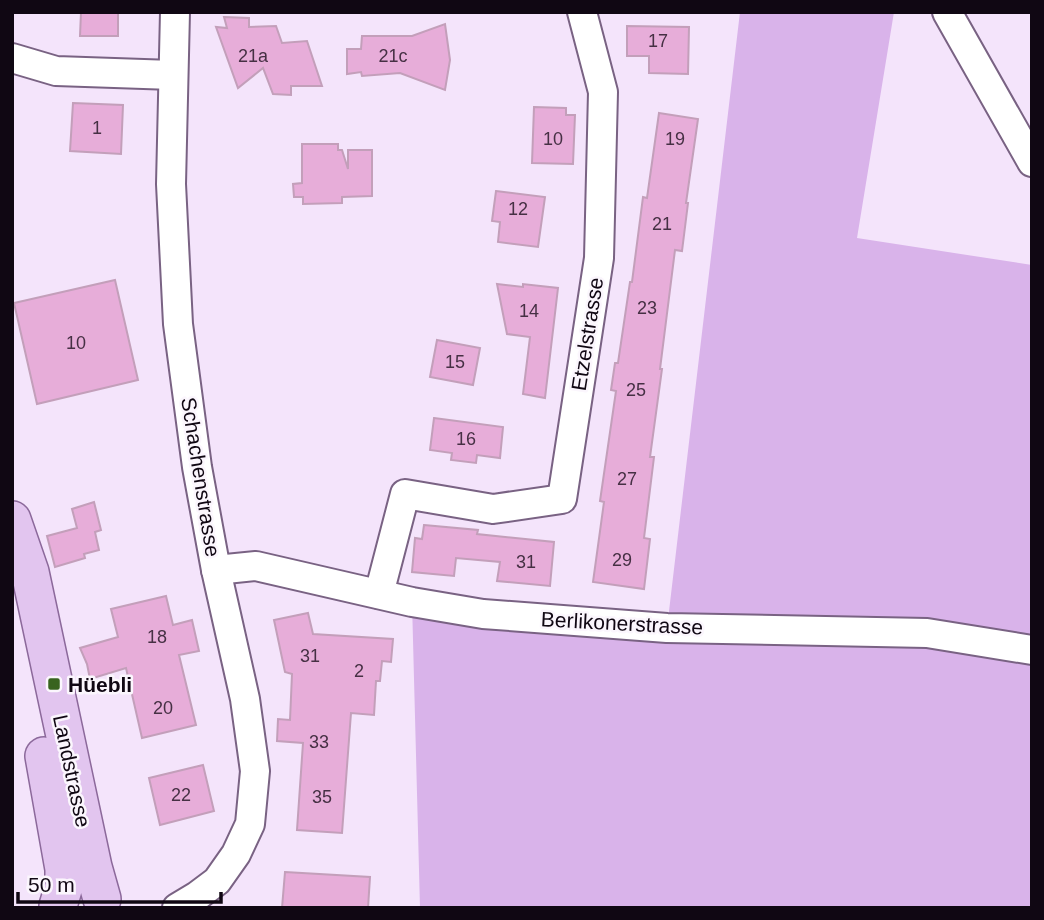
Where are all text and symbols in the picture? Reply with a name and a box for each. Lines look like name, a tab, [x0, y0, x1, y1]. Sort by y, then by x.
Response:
house number: 17	[648, 31, 668, 51]
house number: 21a	[238, 46, 269, 66]
house number: 21c	[378, 46, 408, 66]
house number: 1	[92, 118, 102, 138]
house number: 10	[543, 129, 563, 149]
house number: 19	[665, 129, 685, 149]
house number: 12	[508, 199, 528, 219]
house number: 21	[652, 214, 672, 234]
street label: Etzelstrasse	[567, 276, 607, 392]
house number: 23	[637, 298, 657, 318]
house number: 14	[519, 301, 539, 321]
house number: 10	[66, 333, 86, 353]
house number: 15	[445, 352, 465, 372]
house number: 25	[626, 380, 646, 400]
street label: Schachenstrasse	[177, 396, 225, 558]
house number: 16	[456, 429, 476, 449]
house number: 27	[617, 469, 637, 489]
house number: 29	[612, 550, 632, 570]
house number: 31	[516, 552, 536, 572]
street label: Berlikonerstrasse	[540, 607, 704, 639]
house number: 18	[147, 627, 167, 647]
house number: 31	[300, 646, 320, 666]
house number: 2	[354, 661, 364, 681]
place label: Hüebli	[68, 673, 132, 696]
marker: Hüebli	[46, 676, 62, 692]
house number: 20	[153, 698, 173, 718]
street label: Landstrasse	[49, 713, 95, 829]
house number: 33	[309, 732, 329, 752]
house number: 22	[171, 785, 191, 805]
house number: 35	[312, 787, 332, 807]
scale bar	[18, 860, 220, 904]
text: 50 m	[28, 873, 75, 896]

